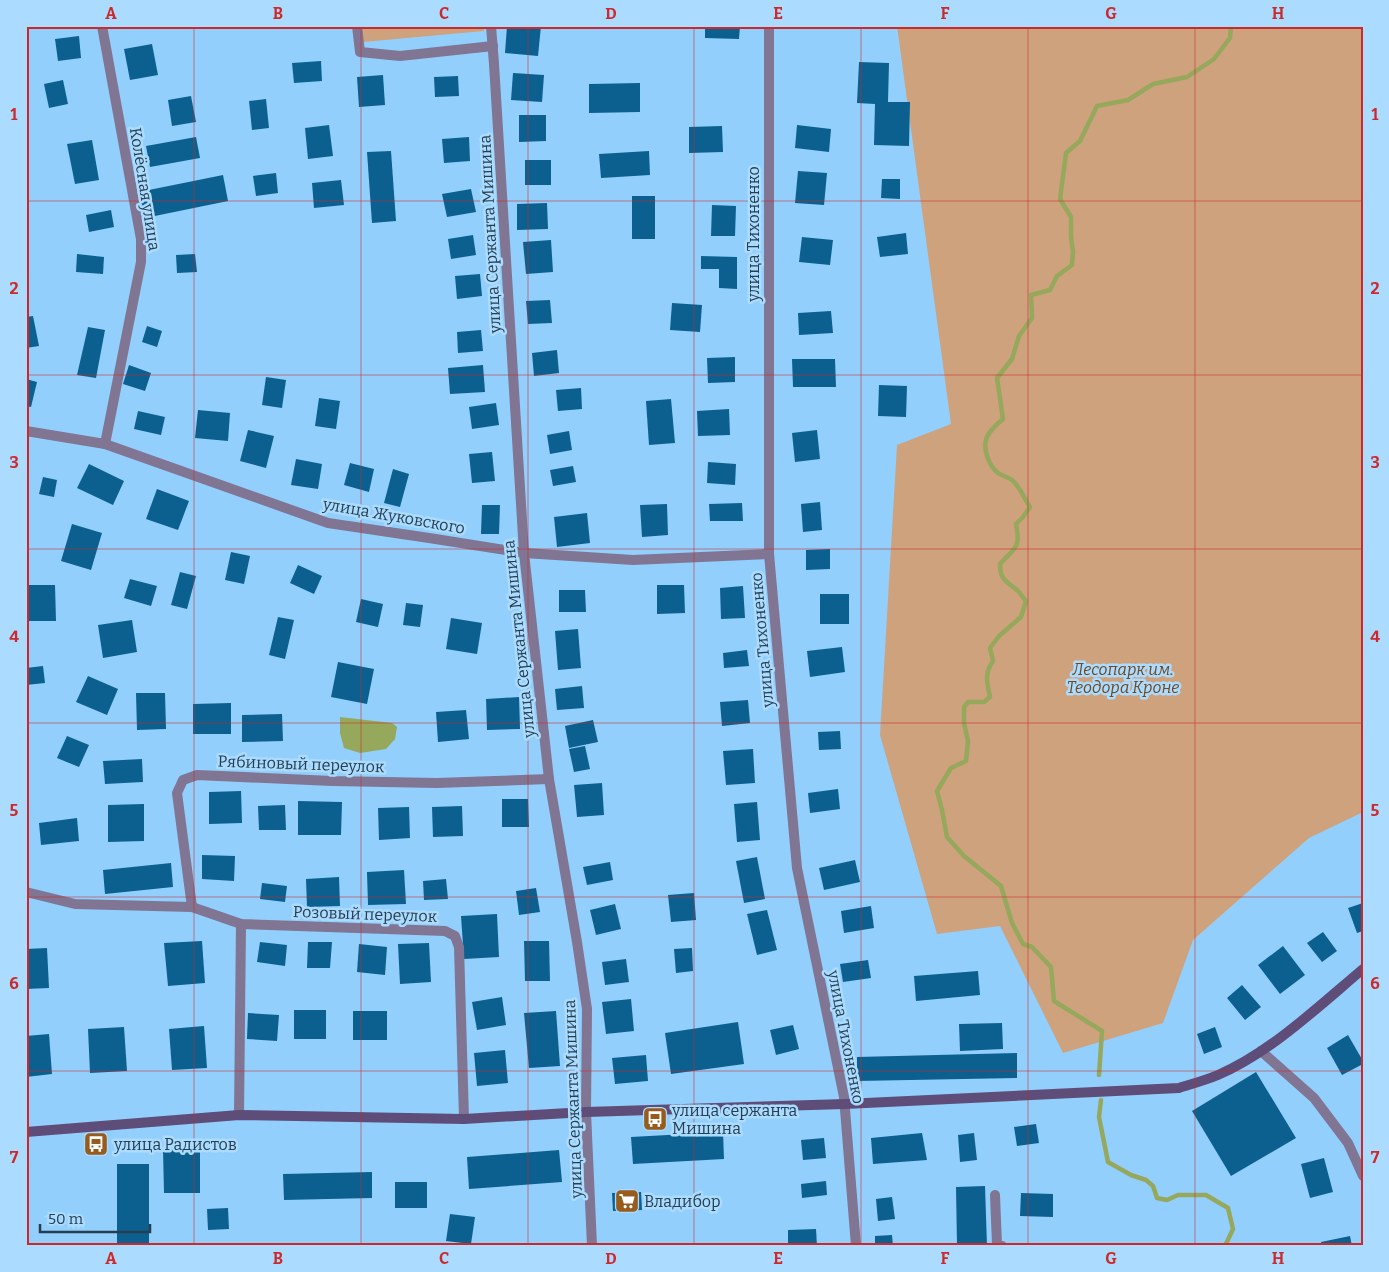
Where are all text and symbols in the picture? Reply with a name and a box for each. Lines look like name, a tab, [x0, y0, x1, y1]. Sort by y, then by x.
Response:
text: A	[105, 4, 117, 23]
text: B	[273, 4, 283, 23]
text: C	[439, 4, 449, 23]
text: D	[605, 4, 617, 23]
text: E	[773, 4, 783, 23]
text: F	[941, 4, 950, 23]
text: G	[1105, 4, 1117, 23]
text: H	[1272, 4, 1285, 23]
text: 1	[11, 105, 18, 124]
text: 1	[1372, 105, 1379, 124]
street label: Колёсная улица	[126, 126, 164, 252]
street label: улица Сержанта Мишина	[475, 134, 505, 335]
street label: улица Тихоненко	[744, 166, 763, 303]
text: 2	[9, 279, 19, 298]
text: 2	[1370, 279, 1380, 298]
text: 3	[9, 453, 19, 472]
text: 3	[1370, 453, 1380, 472]
street label: улица Жуковского	[321, 494, 466, 538]
street label: улица Сержанта Мишина	[499, 539, 539, 740]
street label: улица Тихоненко	[747, 572, 777, 709]
text: 4	[9, 627, 19, 646]
text: 4	[1370, 627, 1380, 646]
park label: Лесопарк им. Теодора Кроне	[1067, 660, 1179, 697]
street label: Рябиновый переулок	[217, 752, 385, 776]
text: 5	[10, 801, 19, 820]
text: 5	[1371, 801, 1380, 820]
street label: Розовый переулок	[293, 902, 438, 926]
street label: улица Тихоненко	[824, 968, 868, 1105]
text: 6	[9, 974, 19, 993]
text: 6	[1370, 974, 1380, 993]
street label: улица Сержанта Мишина	[560, 999, 586, 1200]
place label: улица cержанта Мишина	[671, 1101, 797, 1138]
bus stop icon: улица cержанта Мишина	[642, 1106, 668, 1132]
bus stop icon: улица Радистов	[83, 1131, 109, 1157]
place label: улица Радистов	[113, 1135, 237, 1154]
text: 7	[10, 1148, 19, 1167]
text: 7	[1371, 1148, 1380, 1167]
supermarket icon: Владибор	[614, 1188, 640, 1214]
place label: Владибор	[644, 1192, 721, 1211]
scale bar	[40, 1202, 150, 1234]
text: 50 m	[48, 1210, 84, 1228]
text: A	[105, 1249, 117, 1268]
text: B	[273, 1249, 283, 1268]
text: C	[439, 1249, 449, 1268]
text: D	[605, 1249, 617, 1268]
text: E	[773, 1249, 783, 1268]
text: F	[941, 1249, 950, 1268]
text: G	[1105, 1249, 1117, 1268]
text: H	[1272, 1249, 1285, 1268]

